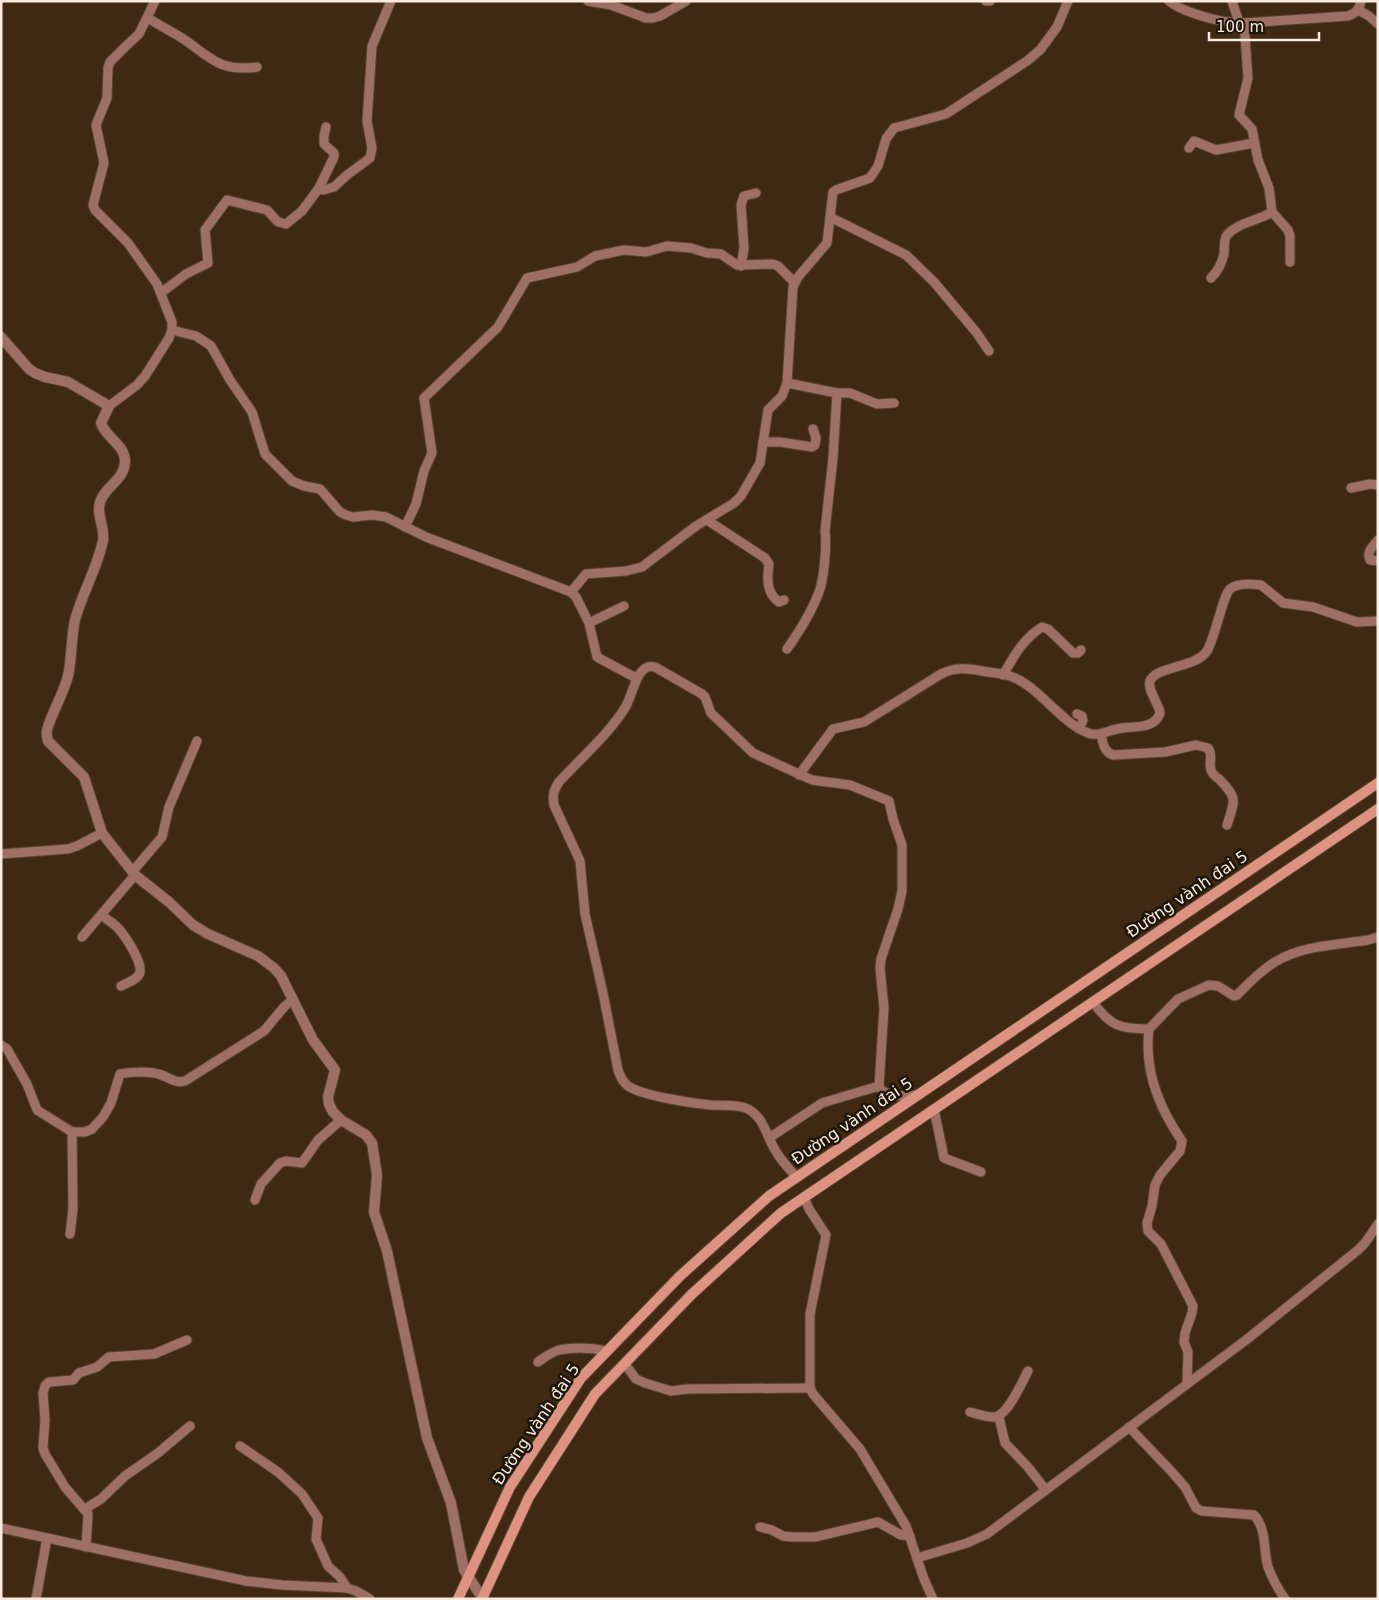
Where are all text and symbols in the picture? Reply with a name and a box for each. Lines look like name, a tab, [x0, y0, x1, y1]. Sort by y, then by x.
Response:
scale bar	[1209, 10, 1319, 42]
text: 100 m	[1216, 18, 1264, 36]
street label: Đường vành đai 5	[1123, 846, 1251, 942]
street label: Đường vành đai 5	[788, 1073, 916, 1169]
street label: Đường vành đai 5	[488, 1360, 584, 1488]

